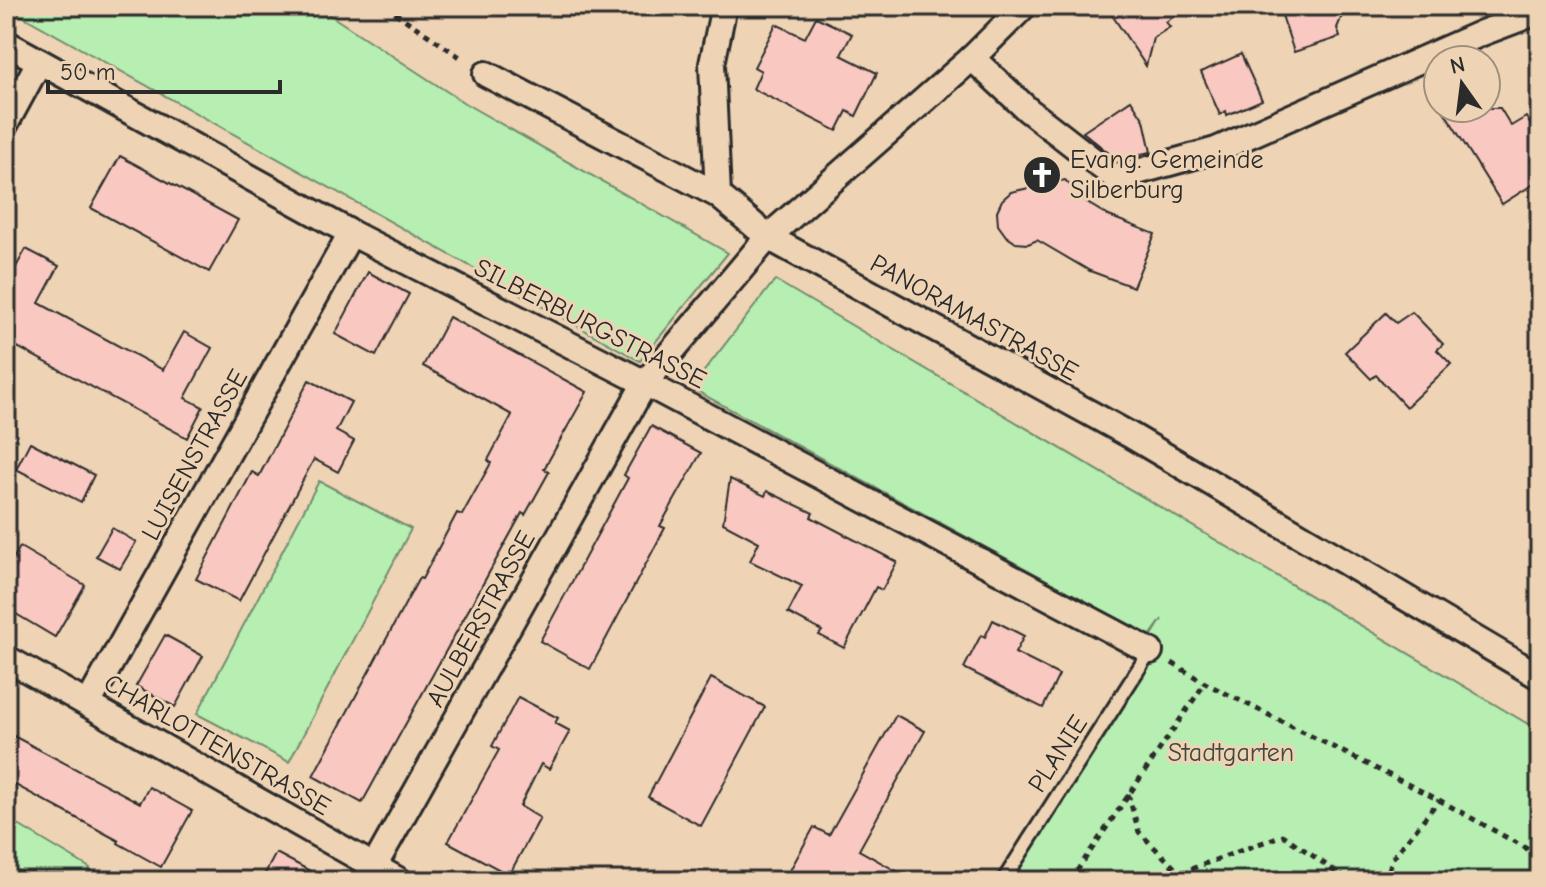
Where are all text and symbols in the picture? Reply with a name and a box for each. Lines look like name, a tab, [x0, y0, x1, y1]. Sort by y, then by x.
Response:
scale bar	[48, 44, 280, 94]
north arrow	[1422, 44, 1502, 124]
text: N	[1447, 51, 1468, 80]
text: 50 m	[60, 58, 116, 86]
place label: Evang. Gemeinde Silberburg	[1070, 145, 1264, 205]
church icon: Evang. Gemeinde Silberburg	[1021, 154, 1063, 196]
street label: PANORAMASTRASSE	[865, 248, 1083, 388]
street label: SILBERBURGSTRASSE	[469, 253, 711, 395]
street label: LUISENSTRASSE	[136, 364, 254, 546]
street label: AULBERSTRASSE	[420, 526, 542, 712]
street label: CHARLOTTENSTRASSE	[98, 668, 336, 822]
street label: PLANIE	[1022, 710, 1094, 798]
park label: Stadtgarten	[1168, 738, 1294, 768]

